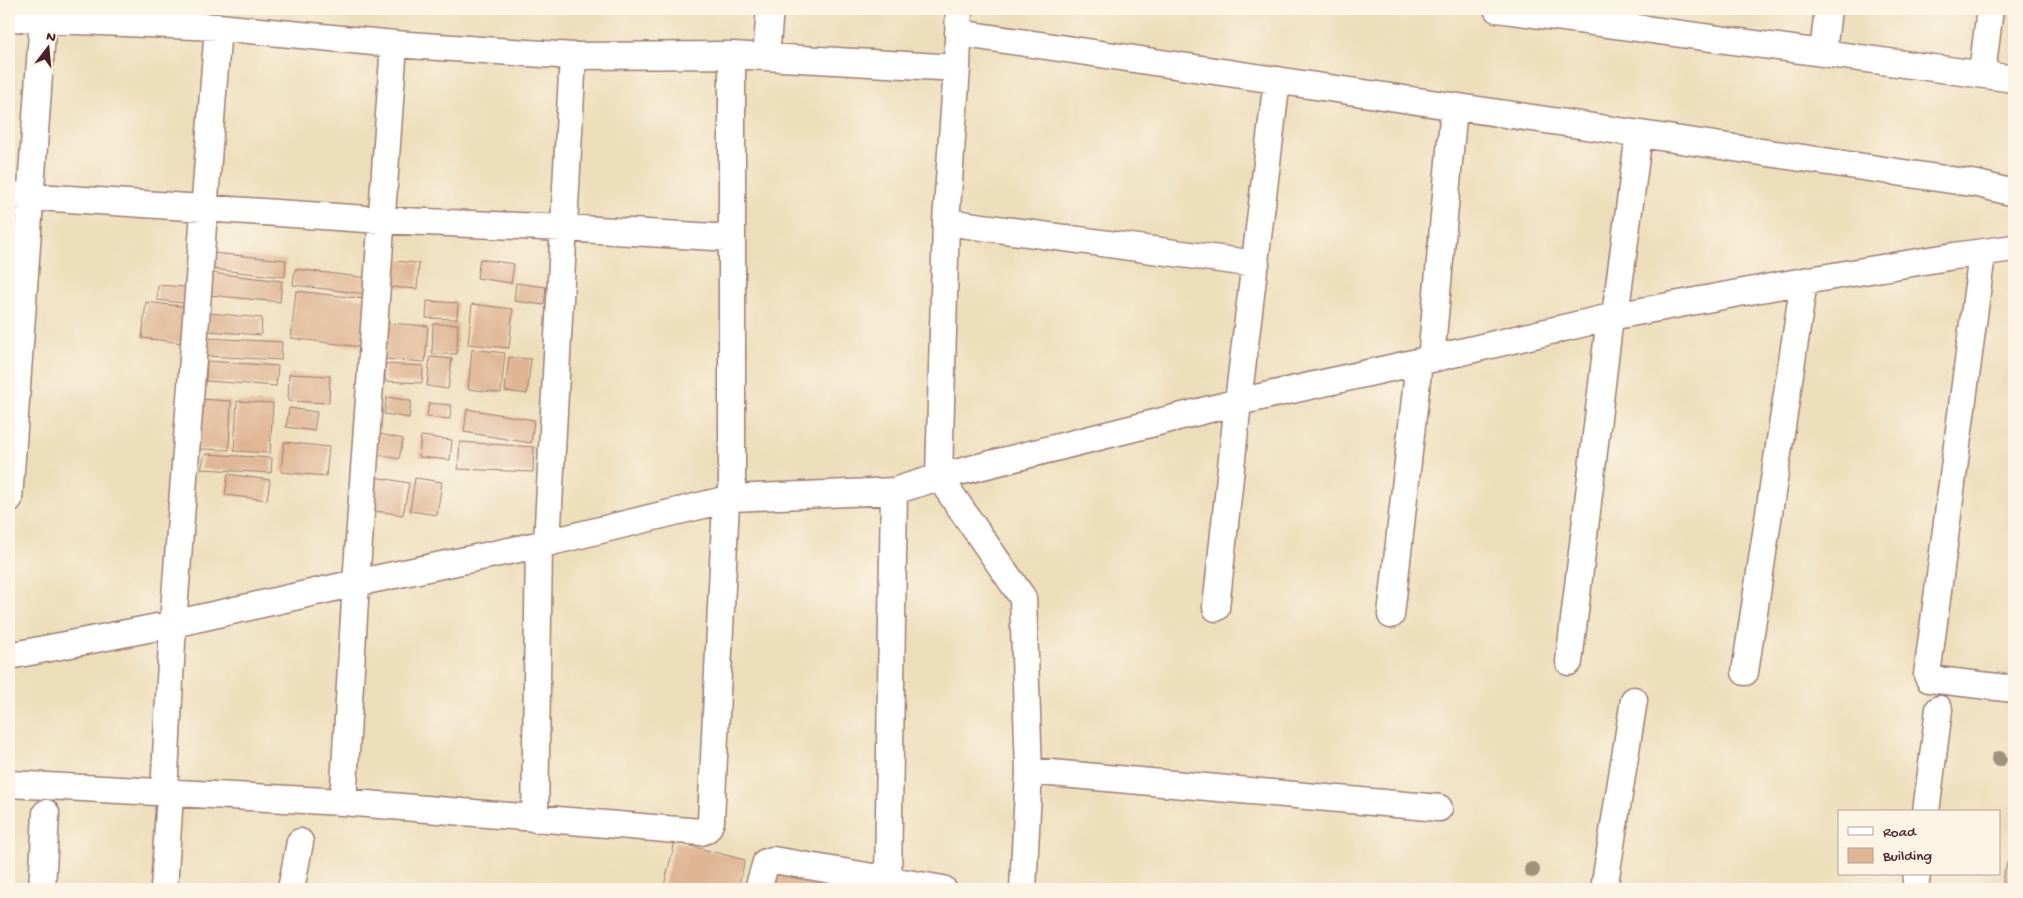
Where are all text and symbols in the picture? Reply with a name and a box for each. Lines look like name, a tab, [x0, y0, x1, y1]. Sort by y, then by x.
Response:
north arrow	[22, 22, 72, 72]
text: N	[44, 28, 58, 47]
legend	[1838, 810, 2000, 876]
text: Road	[1883, 824, 1917, 842]
text: Building	[1882, 848, 1932, 866]

